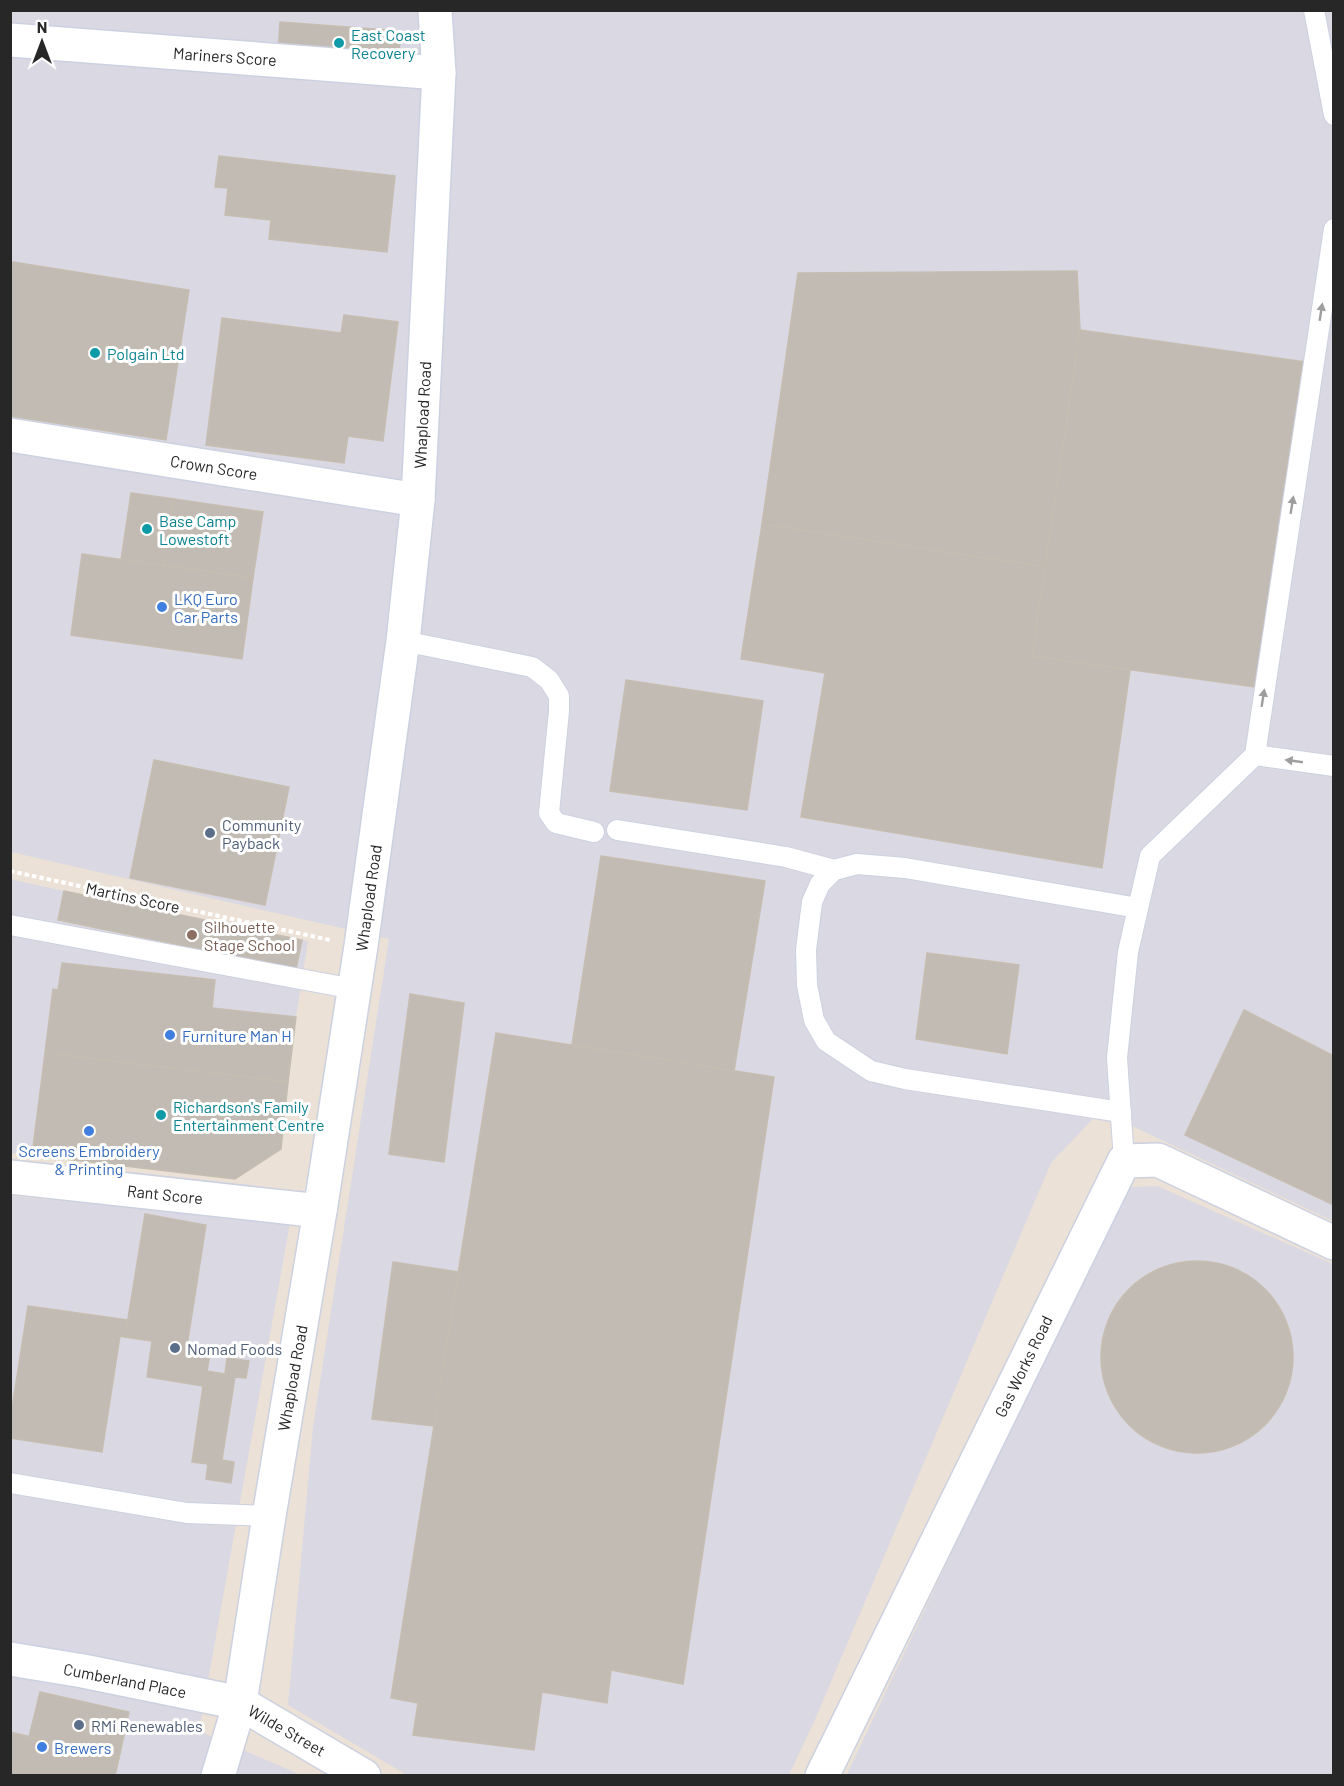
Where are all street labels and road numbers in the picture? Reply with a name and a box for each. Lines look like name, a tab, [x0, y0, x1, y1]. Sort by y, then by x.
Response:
street label: Mariners Score	[173, 43, 277, 69]
street label: Whapload Road	[410, 361, 434, 469]
street label: Crown Score	[169, 451, 259, 483]
street label: Whapload Road	[351, 843, 385, 953]
street label: Martins Score	[84, 878, 182, 916]
street label: Rant Score	[126, 1181, 204, 1207]
street label: Gas Works Road	[990, 1312, 1056, 1420]
street label: Whapload Road	[273, 1323, 311, 1433]
street label: Cumberland Place	[62, 1659, 188, 1701]
street label: Wilde Street	[245, 1700, 329, 1760]

